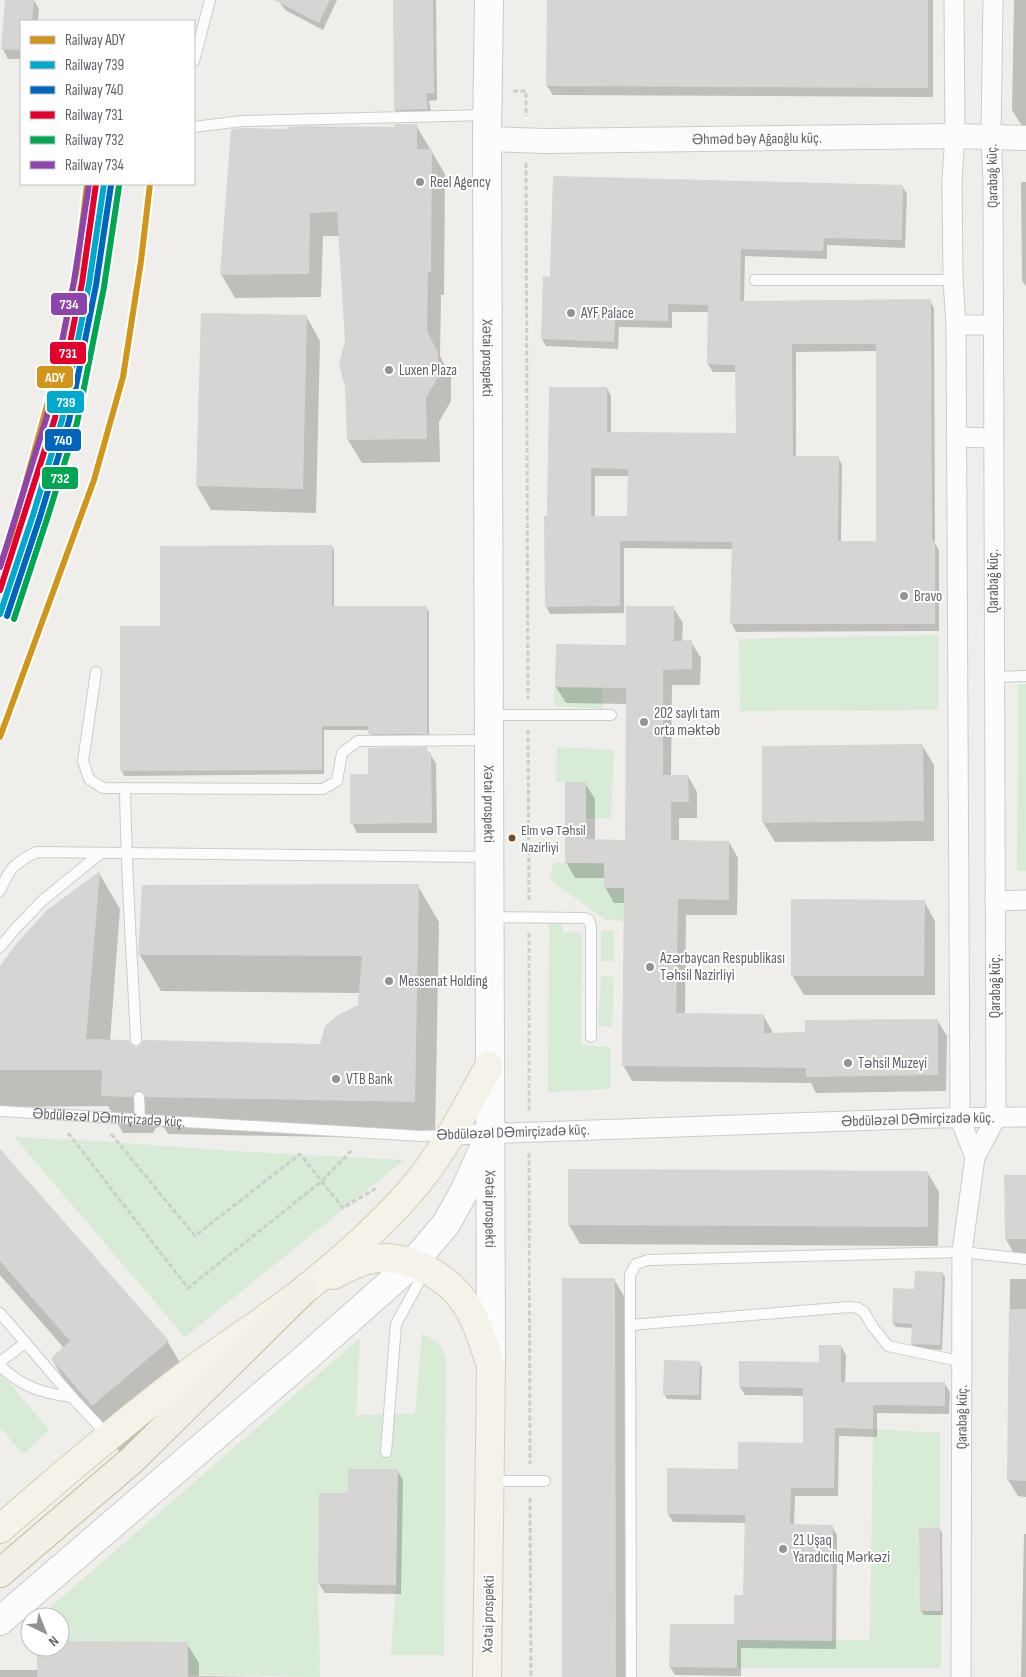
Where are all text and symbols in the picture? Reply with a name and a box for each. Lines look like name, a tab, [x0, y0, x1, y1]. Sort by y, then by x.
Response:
legend	[20, 20, 195, 185]
text: Railway ADY	[65, 31, 126, 50]
text: Railway 739	[65, 56, 124, 75]
text: Railway 740	[65, 81, 123, 100]
text: Railway 731	[65, 106, 123, 125]
street label: Əhməd bəy Ağaoğlu küç.	[692, 129, 822, 149]
text: Railway 732	[65, 131, 124, 150]
street label: Qarabağ küç.	[982, 143, 1003, 208]
text: Railway 734	[65, 156, 124, 175]
place label: Reel Agency	[430, 173, 491, 192]
marker: Reel Agency	[414, 176, 426, 188]
line badge: 734	[50, 292, 88, 316]
text: 734	[60, 296, 79, 313]
place label: AYF Palace	[580, 304, 634, 323]
marker: AYF Palace	[565, 307, 577, 319]
street label: Xətai prospekti	[478, 318, 497, 397]
line badge: 731	[49, 341, 87, 365]
text: 731	[59, 345, 77, 362]
place label: Luxen Plaza	[399, 361, 457, 380]
marker: Luxen Plaza	[383, 364, 395, 376]
line badge: ADY	[36, 365, 74, 389]
text: ADY	[44, 369, 66, 386]
line badge: 739	[46, 390, 85, 414]
text: 739	[56, 394, 76, 411]
line badge: 740	[44, 428, 82, 452]
text: 740	[54, 432, 73, 449]
line badge: 732	[41, 466, 79, 490]
text: 732	[51, 470, 69, 487]
street label: Qarabağ küç.	[984, 549, 1003, 613]
place label: Bravo	[914, 587, 942, 606]
marker: Bravo	[898, 590, 910, 602]
place label: 202 saylı tam orta məktəb	[654, 704, 720, 740]
marker: 202 saylı tam orta məktəb	[638, 716, 650, 728]
street label: Xətai prospekti	[479, 764, 498, 843]
place label: Elm və Təhsil Nazirliyi	[521, 822, 586, 856]
marker: Elm və Təhsil Nazirliyi	[507, 833, 517, 843]
place label: Azərbaycan Respublikası Təhsil Nazirliyi	[659, 949, 785, 985]
street label: Qarabağ küç.	[986, 954, 1005, 1018]
marker: Azərbaycan Respublikası Təhsil Nazirliyi	[644, 961, 656, 973]
place label: Messenat Holding	[399, 972, 488, 991]
marker: Messenat Holding	[383, 975, 395, 987]
place label: Təhsil Muzeyi	[858, 1054, 927, 1073]
marker: Təhsil Muzeyi	[842, 1057, 854, 1069]
place label: VTB Bank	[346, 1070, 393, 1089]
marker: VTB Bank	[330, 1073, 342, 1085]
street label: Əbdüləzəl DƏmirçizadə küç.	[32, 1104, 186, 1132]
street label: Əbdüləzəl DƏmirçizadə küç.	[841, 1108, 995, 1131]
street label: Əbdüləzəl DƏmirçizadə küç.	[436, 1120, 590, 1145]
street label: Xətai prospekti	[480, 1169, 500, 1248]
street label: Qarabağ küç.	[953, 1385, 972, 1449]
place label: 21 Uşaq Yaradıcılıq Mərkəzi	[793, 1531, 890, 1567]
marker: 21 Uşaq Yaradıcılıq Mərkəzi	[777, 1543, 789, 1555]
street label: Xətai prospekti	[478, 1575, 499, 1654]
north arrow	[20, 1607, 70, 1657]
text: N	[45, 1632, 62, 1650]

